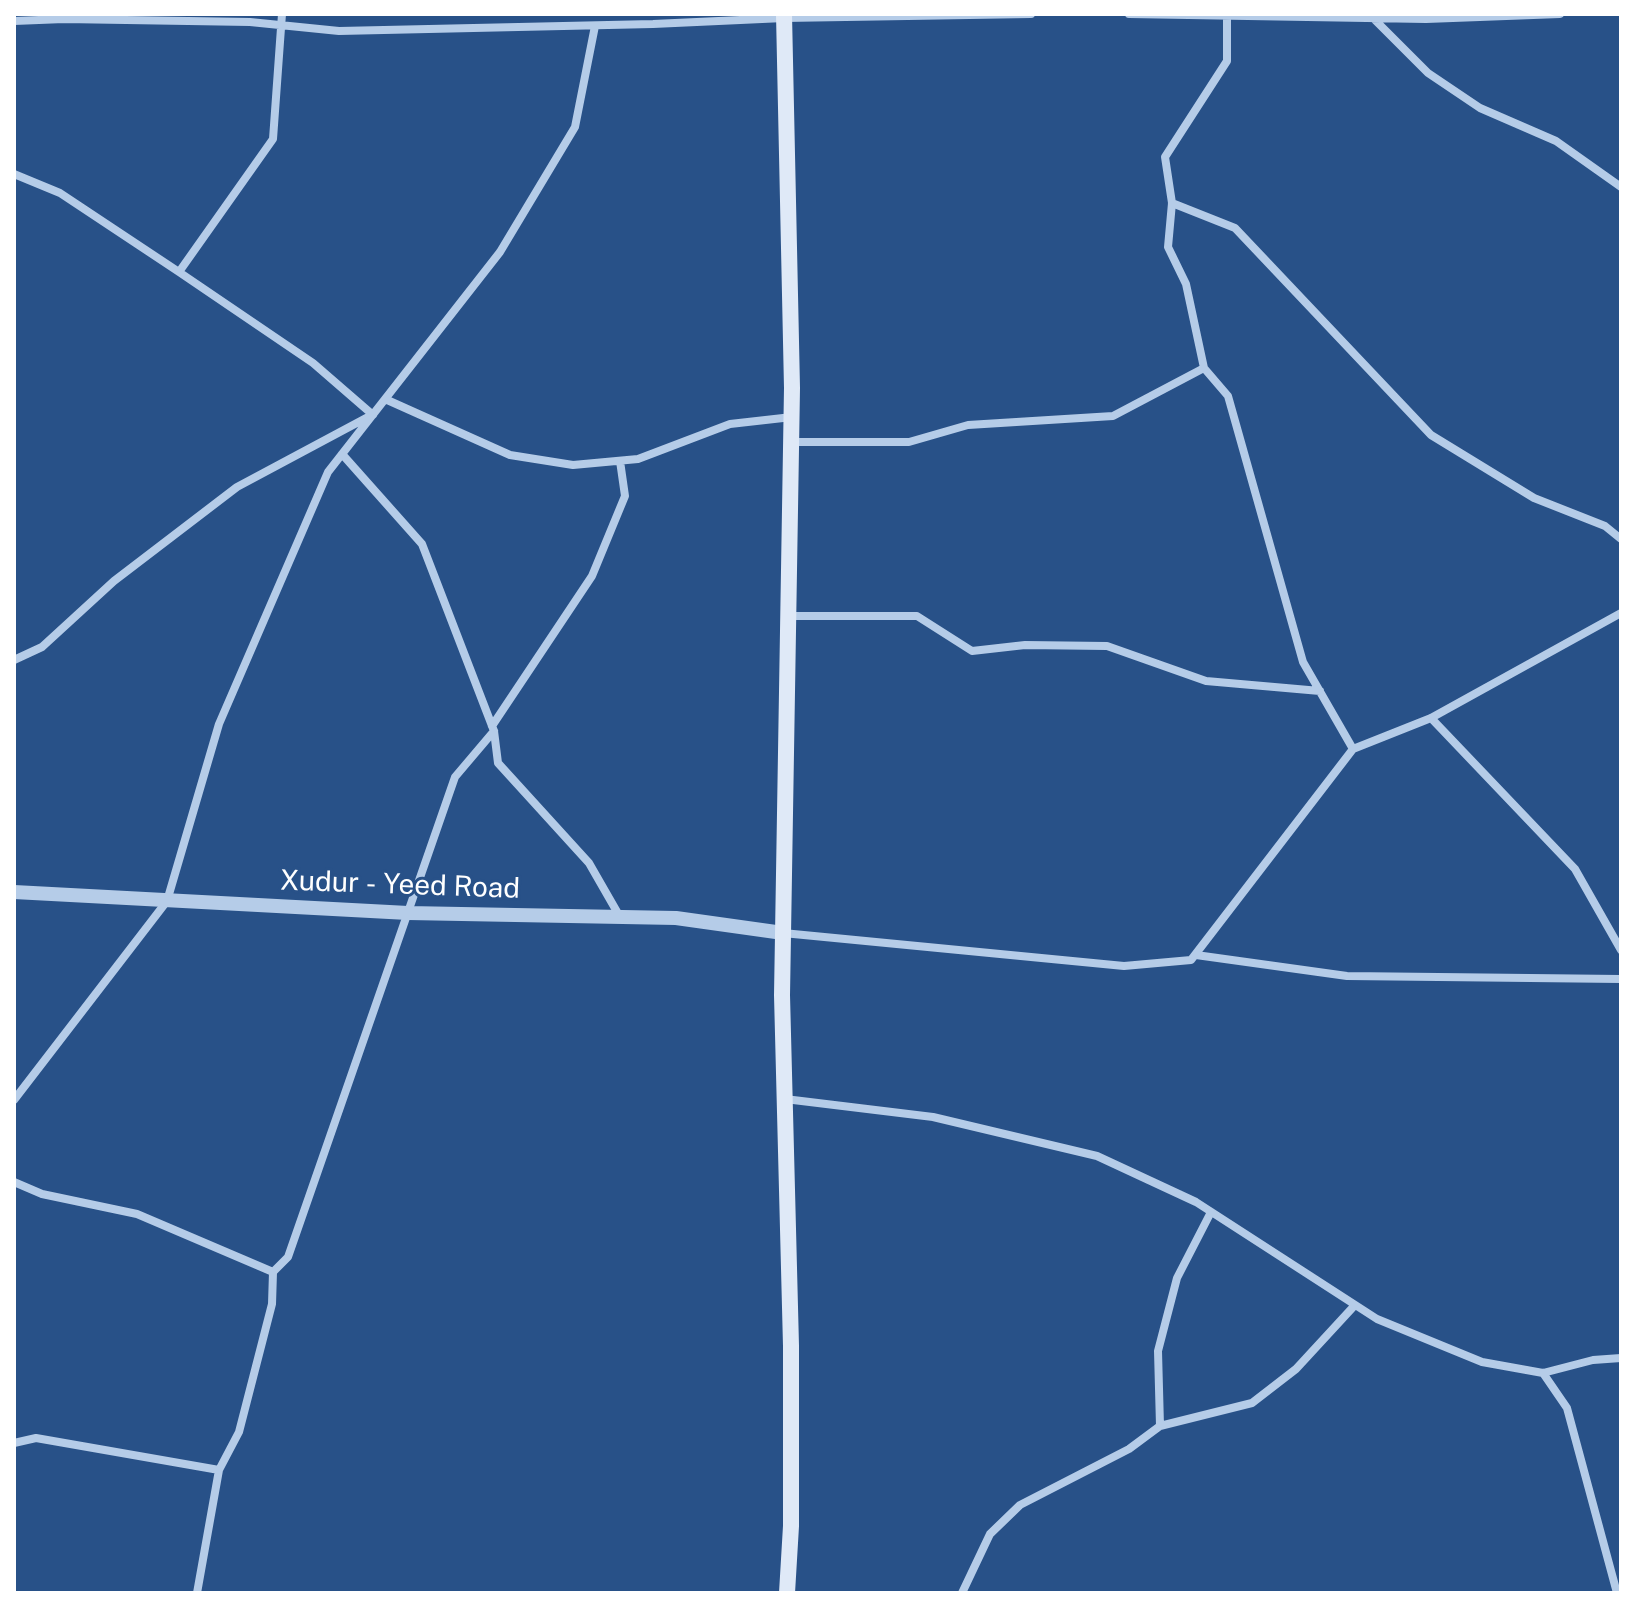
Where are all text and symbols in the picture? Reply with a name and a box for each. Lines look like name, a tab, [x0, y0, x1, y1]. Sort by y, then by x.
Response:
street label: Xudur - Yeed Road	[279, 864, 521, 906]

